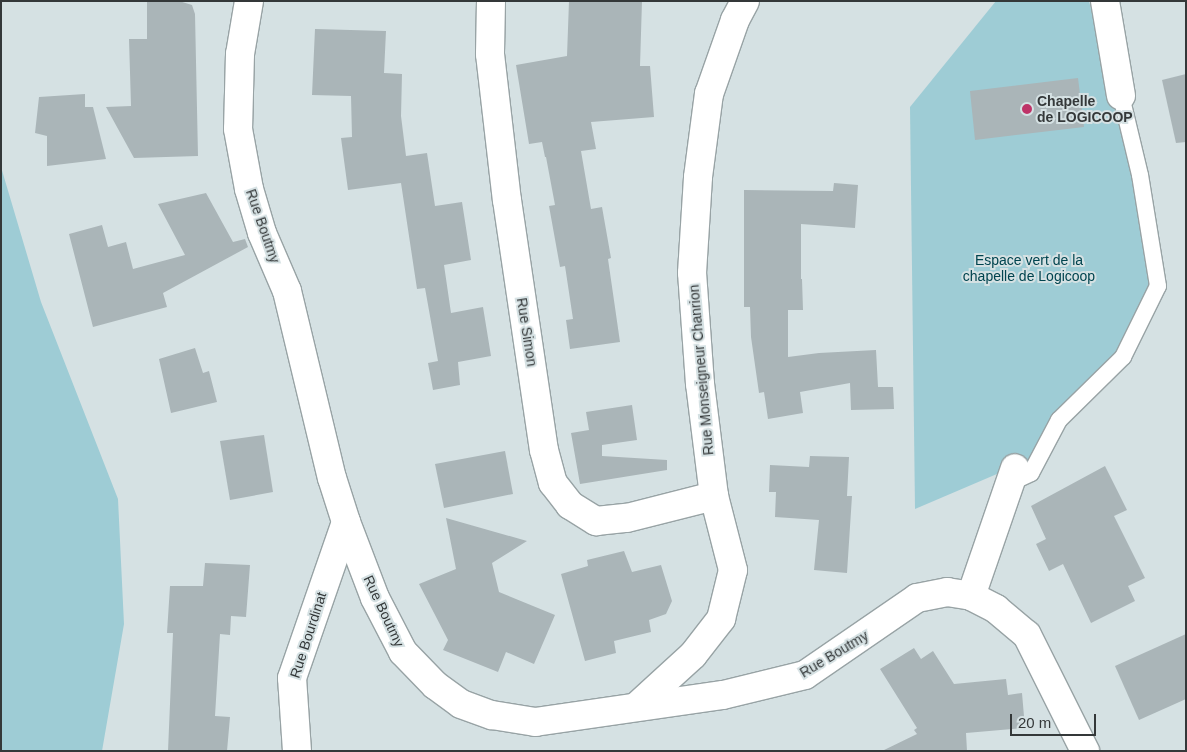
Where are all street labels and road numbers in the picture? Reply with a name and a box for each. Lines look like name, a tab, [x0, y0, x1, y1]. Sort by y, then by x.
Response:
street label: Rue Boutmy	[243, 187, 283, 265]
street label: Rue Monseigneur Chanrion	[685, 284, 717, 456]
street label: Rue Simon	[513, 296, 541, 368]
street label: Rue Boutmy	[360, 573, 408, 649]
street label: Rue Bourdinat	[286, 590, 330, 680]
street label: Rue Boutmy	[797, 627, 871, 681]

